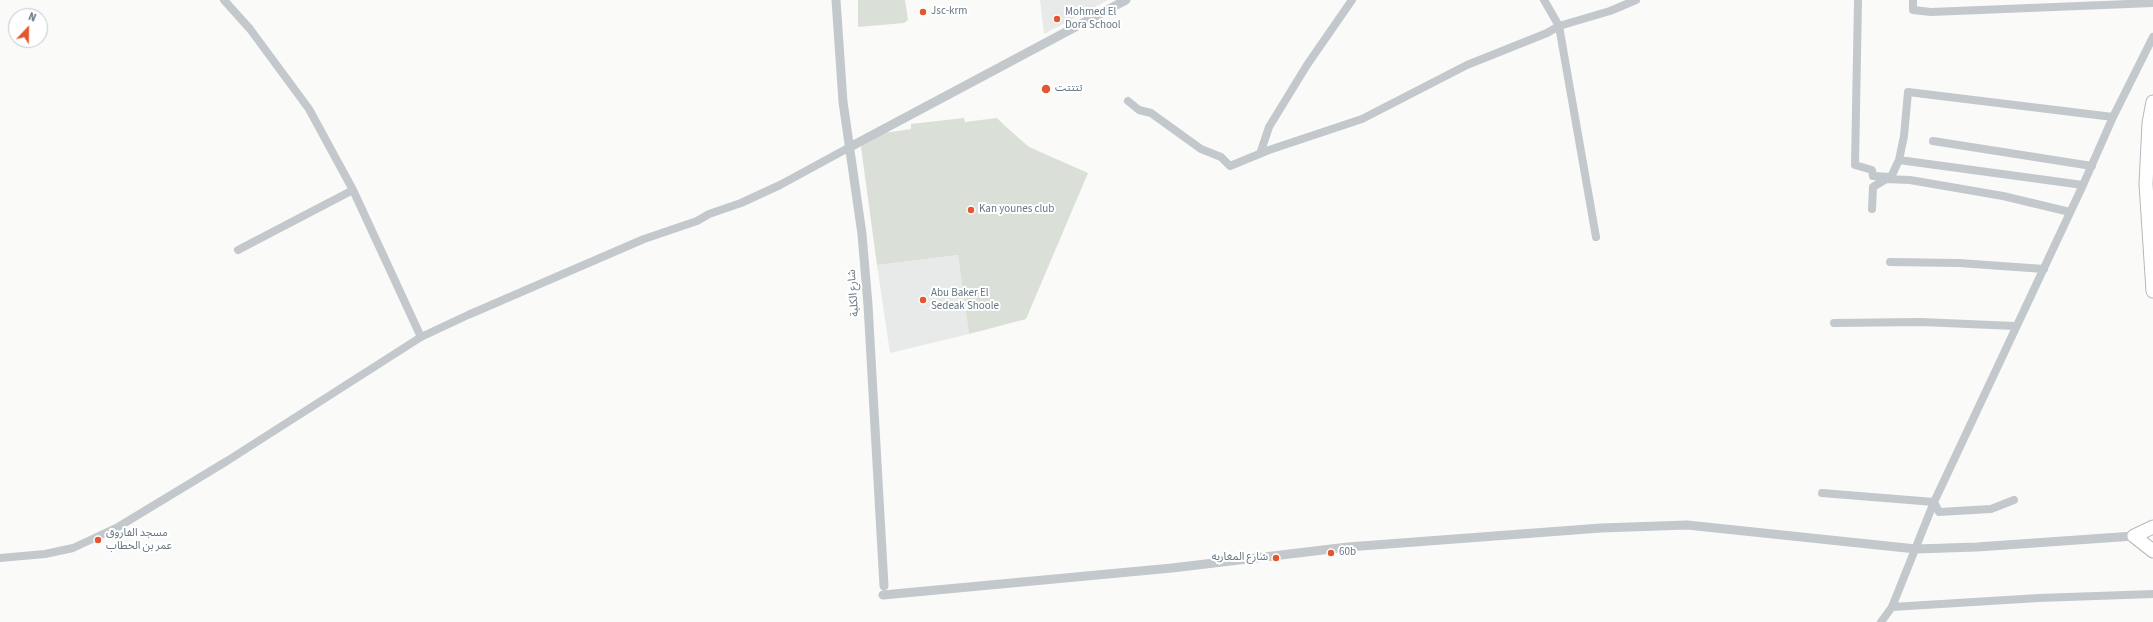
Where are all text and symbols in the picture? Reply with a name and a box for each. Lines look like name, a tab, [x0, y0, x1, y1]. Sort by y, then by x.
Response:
place label: Jsc-krm	[931, 5, 967, 19]
place label: Mohmed El Dora School	[1065, 6, 1121, 32]
marker: Jsc-krm	[918, 7, 928, 17]
north arrow	[8, 8, 48, 48]
text: N	[26, 9, 39, 26]
marker: Mohmed El Dora School	[1052, 14, 1062, 24]
place label: تتتتت	[1055, 82, 1083, 96]
marker: تتتتت	[1040, 83, 1052, 95]
place label: Kan younes club	[979, 203, 1054, 217]
marker: Kan younes club	[966, 205, 976, 215]
street label: شارع الكلية	[846, 269, 862, 317]
place label: Abu Baker El Sedeak Shoole	[931, 287, 999, 313]
marker: Abu Baker El Sedeak Shoole	[918, 295, 928, 305]
place label: مسجد الفاروق عمر بن الخطاب	[106, 527, 172, 553]
marker: مسجد الفاروق عمر بن الخطاب	[93, 535, 103, 545]
place label: 60b	[1339, 546, 1356, 560]
marker: 60b	[1326, 548, 1336, 558]
place label: شارع المغاربه	[1212, 551, 1268, 565]
marker: شارع المغاربه	[1271, 553, 1281, 563]

